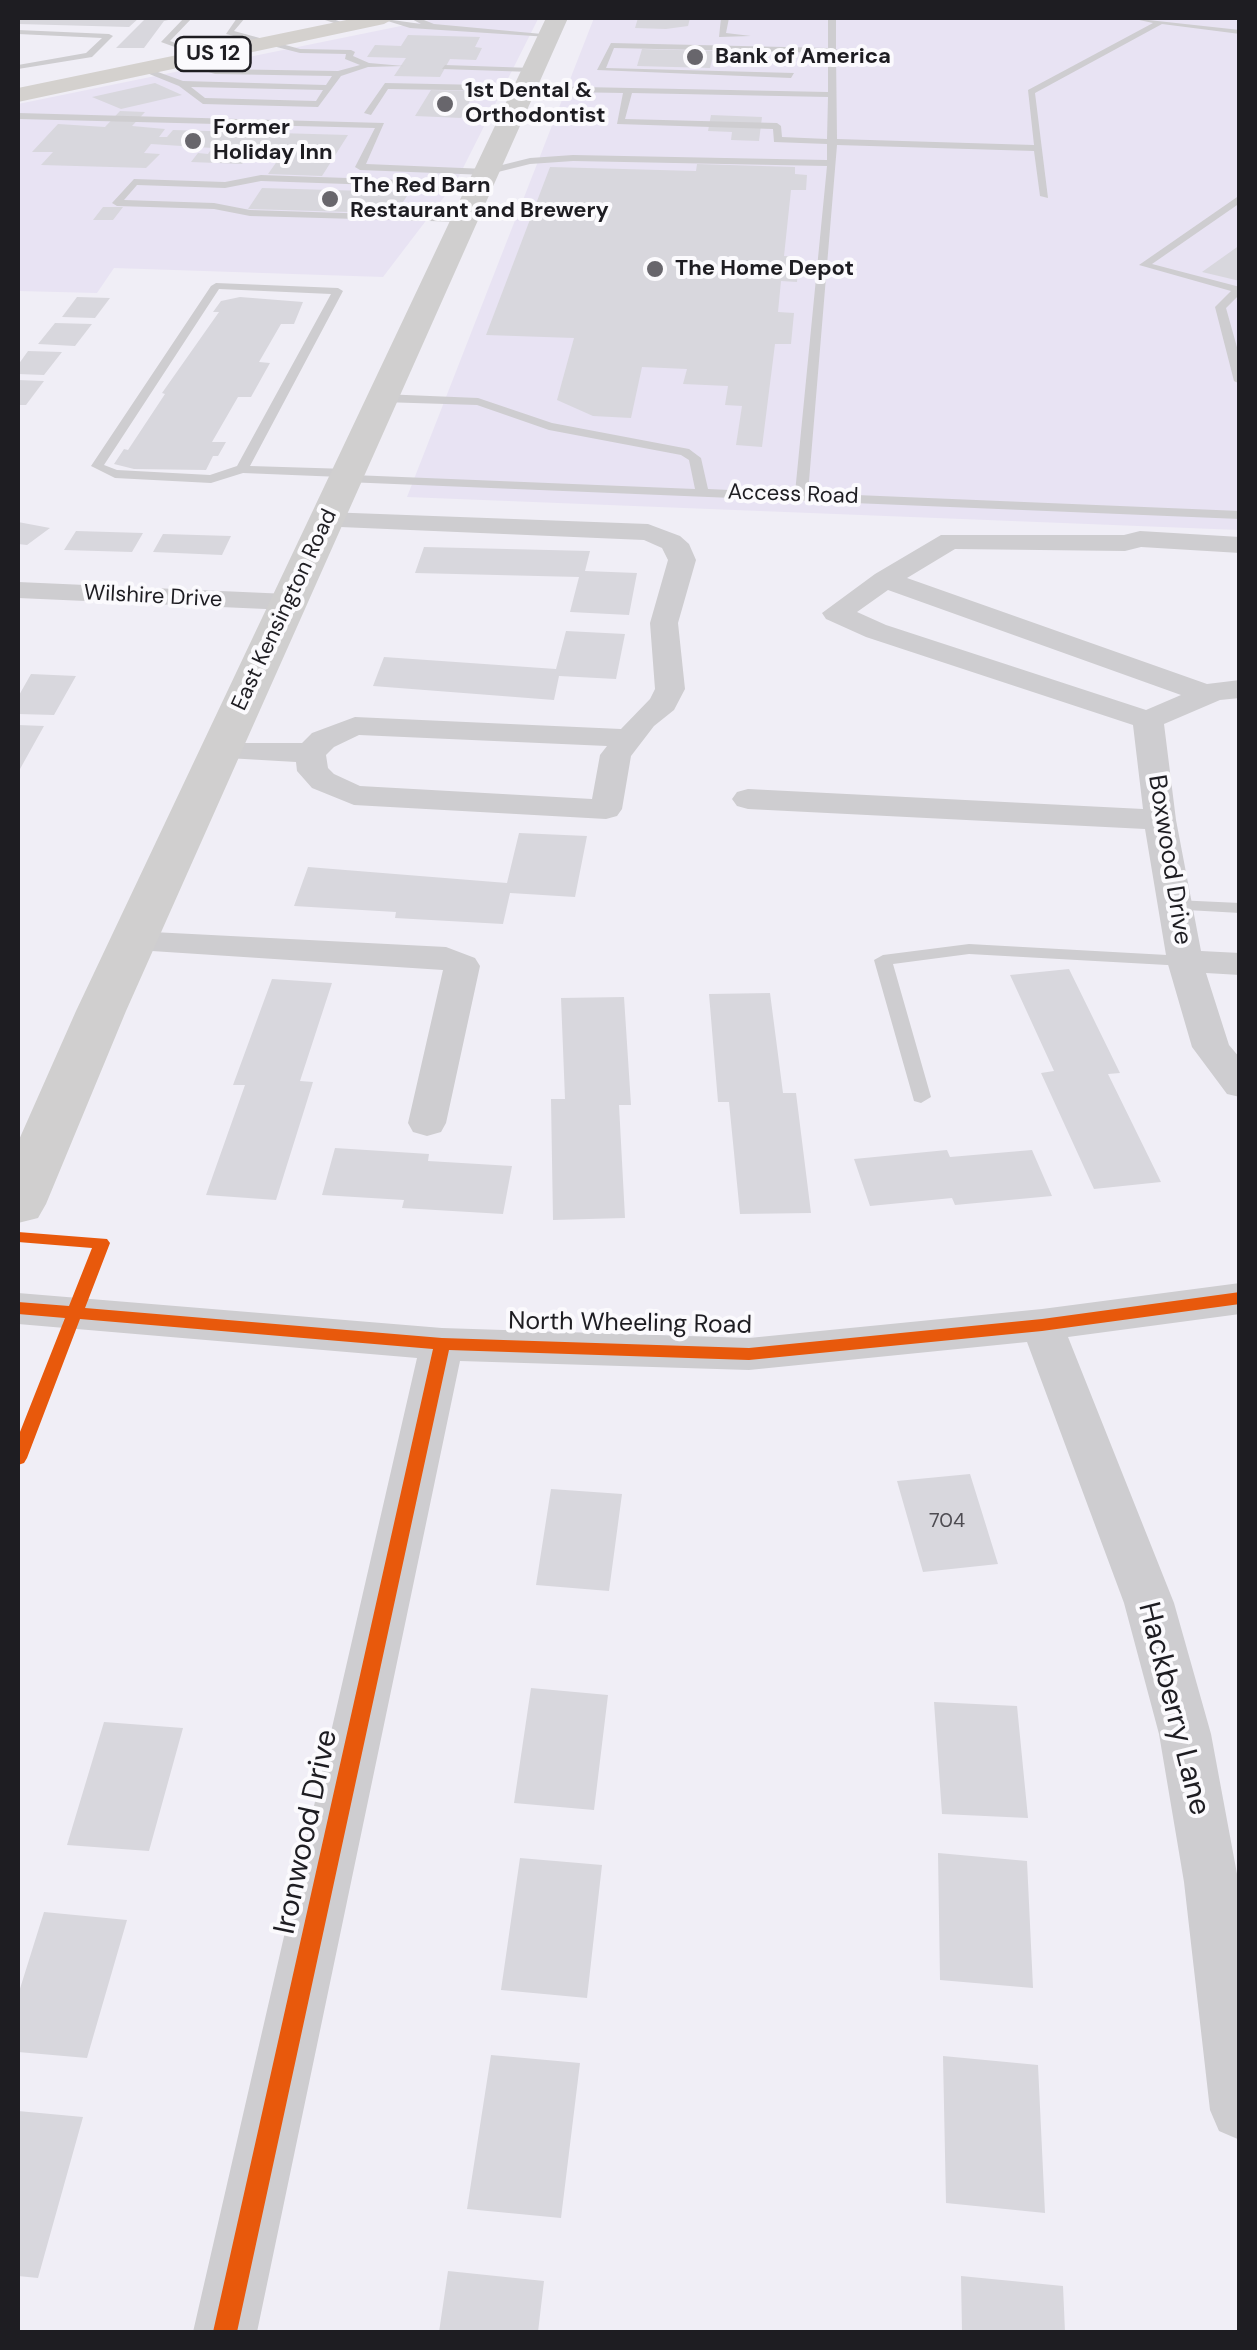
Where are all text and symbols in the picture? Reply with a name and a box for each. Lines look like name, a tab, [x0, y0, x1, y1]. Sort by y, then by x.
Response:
road number: US 12	[176, 37, 250, 71]
place label: Bank of America	[715, 44, 891, 70]
marker: Bank of America	[684, 46, 706, 68]
place label: 1st Dental & Orthodontist	[465, 78, 606, 130]
marker: 1st Dental & Orthodontist	[434, 93, 456, 115]
place label: Former Holiday Inn	[213, 115, 333, 166]
marker: Former Holiday Inn	[182, 130, 204, 152]
place label: The Red Barn Restaurant and Brewery	[350, 173, 609, 225]
marker: The Red Barn Restaurant and Brewery	[319, 188, 341, 210]
place label: The Home Depot	[675, 256, 854, 282]
marker: The Home Depot	[644, 258, 666, 280]
street label: Access Road	[727, 480, 859, 510]
street label: East Kensington Road	[227, 505, 343, 715]
street label: Wilshire Drive	[83, 580, 223, 614]
street label: Boxwood Drive	[1141, 773, 1197, 947]
street label: North Wheeling Road	[508, 1307, 752, 1341]
house number: 704	[929, 1510, 965, 1534]
street label: Hackberry Lane	[1129, 1599, 1217, 1819]
street label: Ironwood Drive	[268, 1726, 346, 1938]

